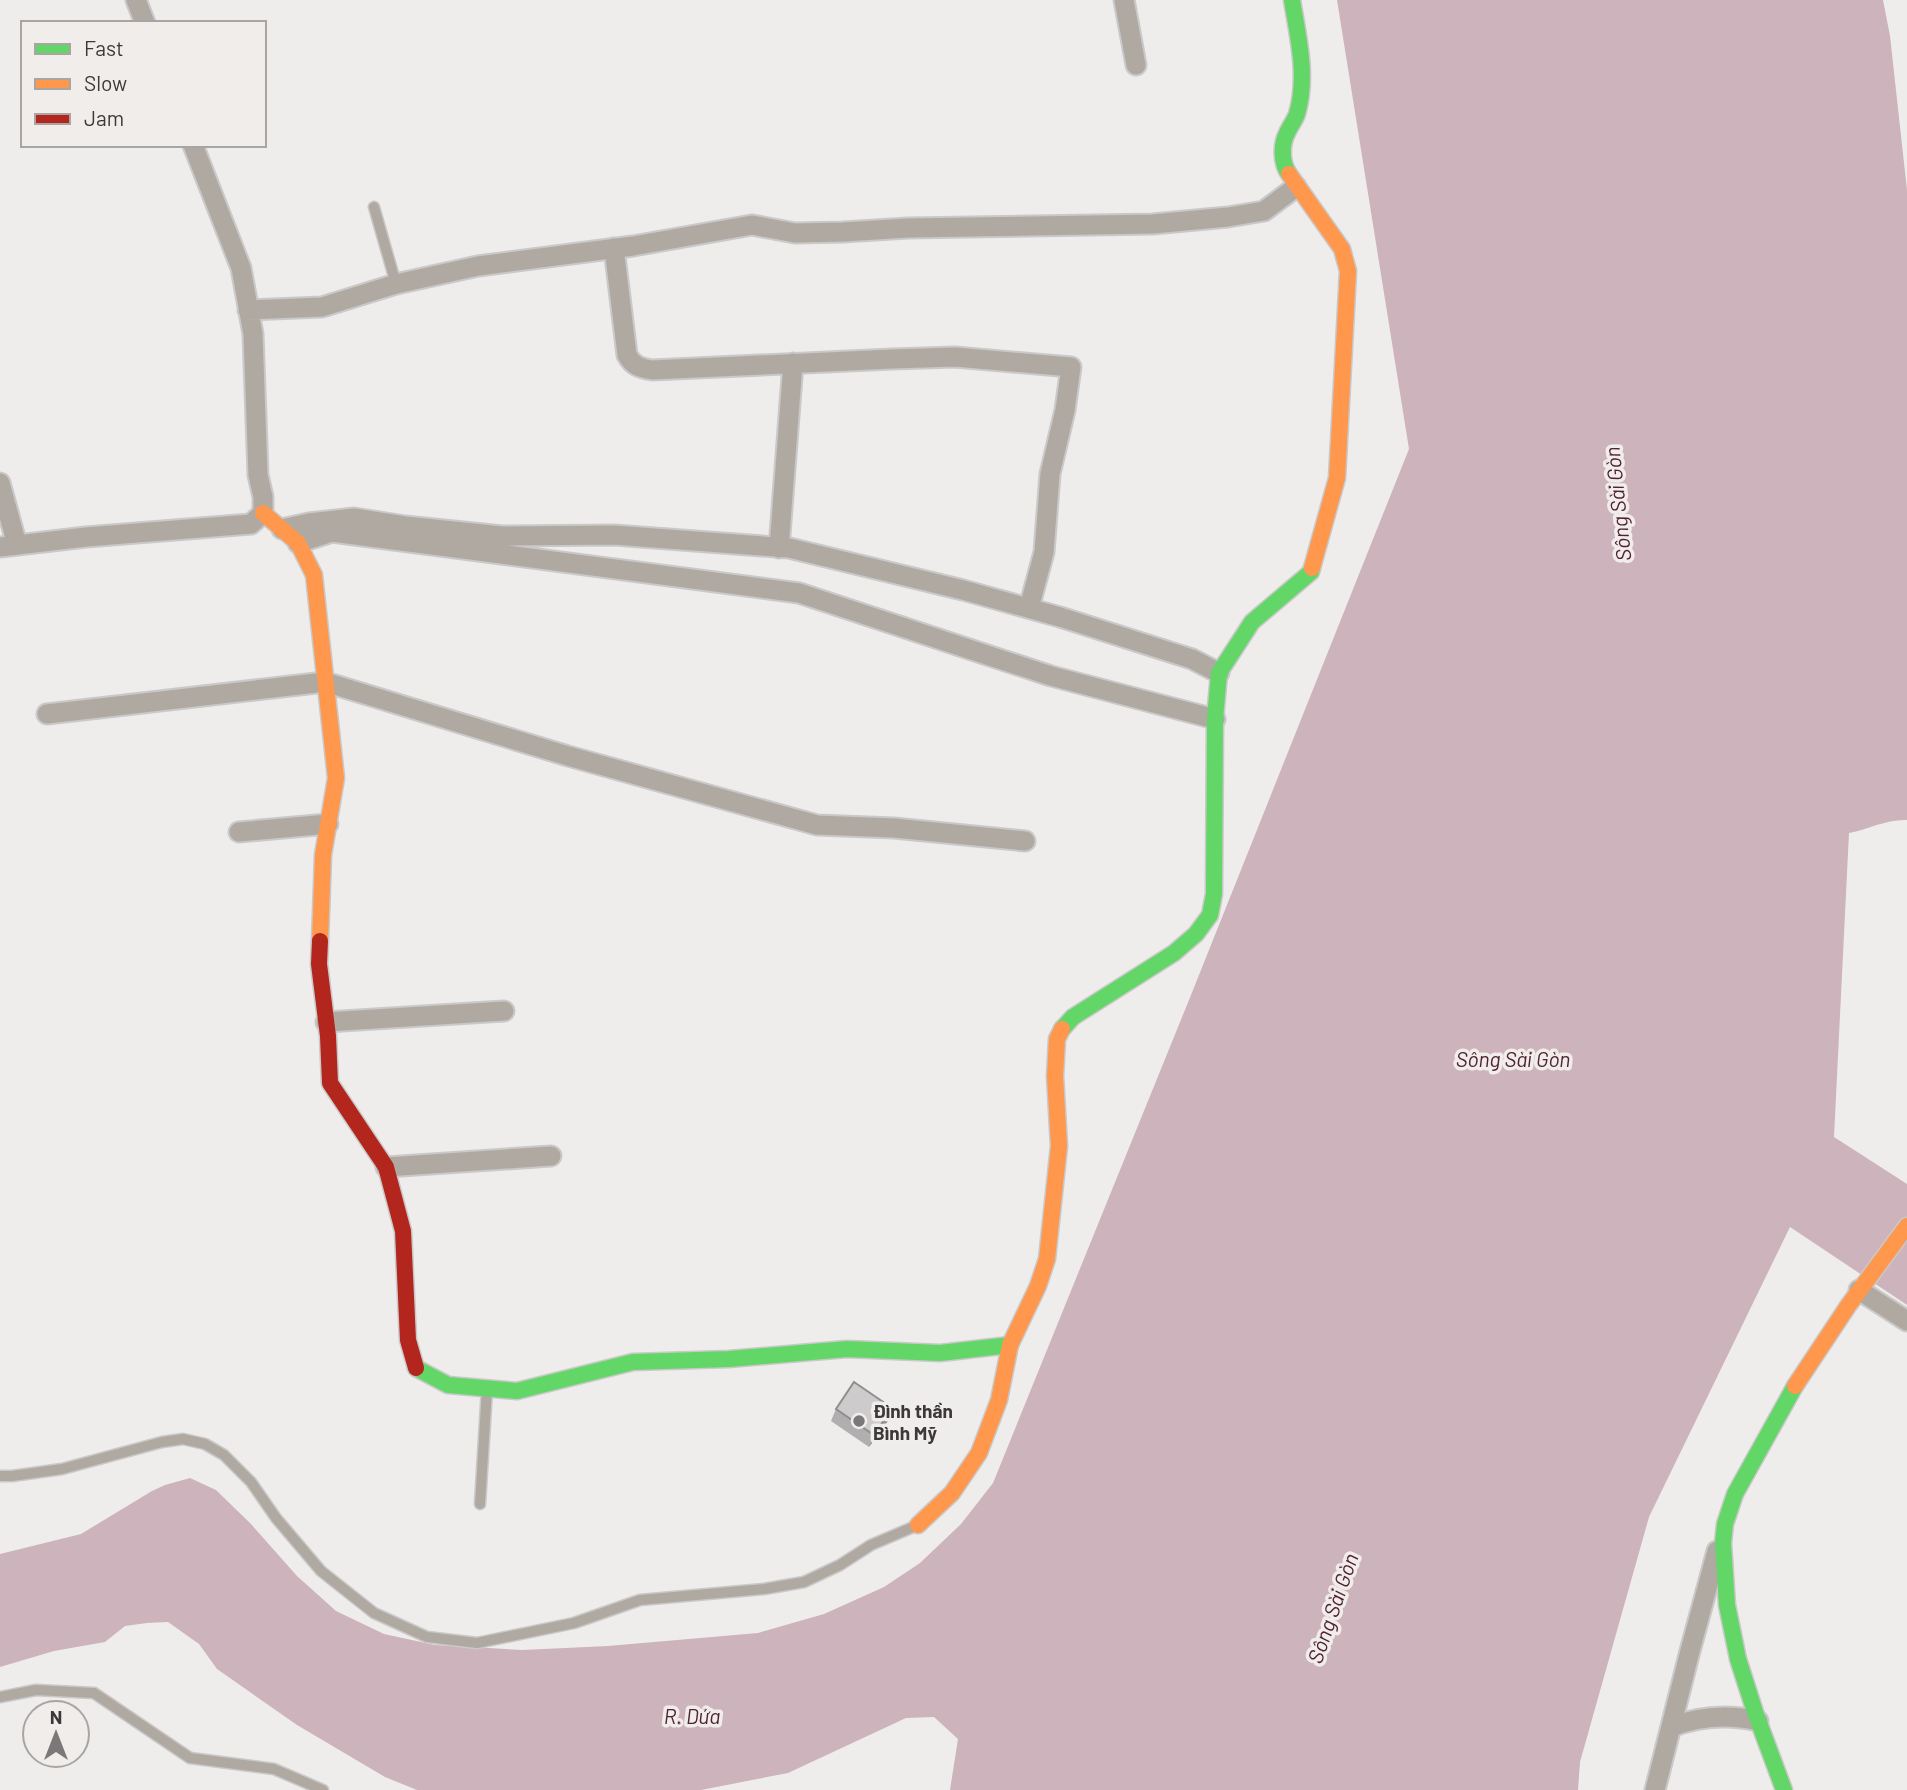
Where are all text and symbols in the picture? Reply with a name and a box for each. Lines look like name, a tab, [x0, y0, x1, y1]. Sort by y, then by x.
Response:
legend	[21, 21, 266, 147]
text: Fast	[84, 35, 124, 60]
text: Slow	[84, 70, 127, 95]
text: Jam	[84, 105, 124, 130]
water label: Sông Sài Gòn	[1599, 446, 1635, 562]
water label: Sông Sài Gòn	[1456, 1046, 1570, 1071]
place label: Đình thần Bình Mỹ	[873, 1399, 953, 1444]
marker: Đình thần Bình Mỹ	[851, 1413, 867, 1429]
water label: Sông Sài Gòn	[1302, 1550, 1362, 1666]
north arrow	[21, 1699, 91, 1769]
water label: R. Dứa	[664, 1703, 720, 1728]
text: N	[50, 1705, 62, 1728]

